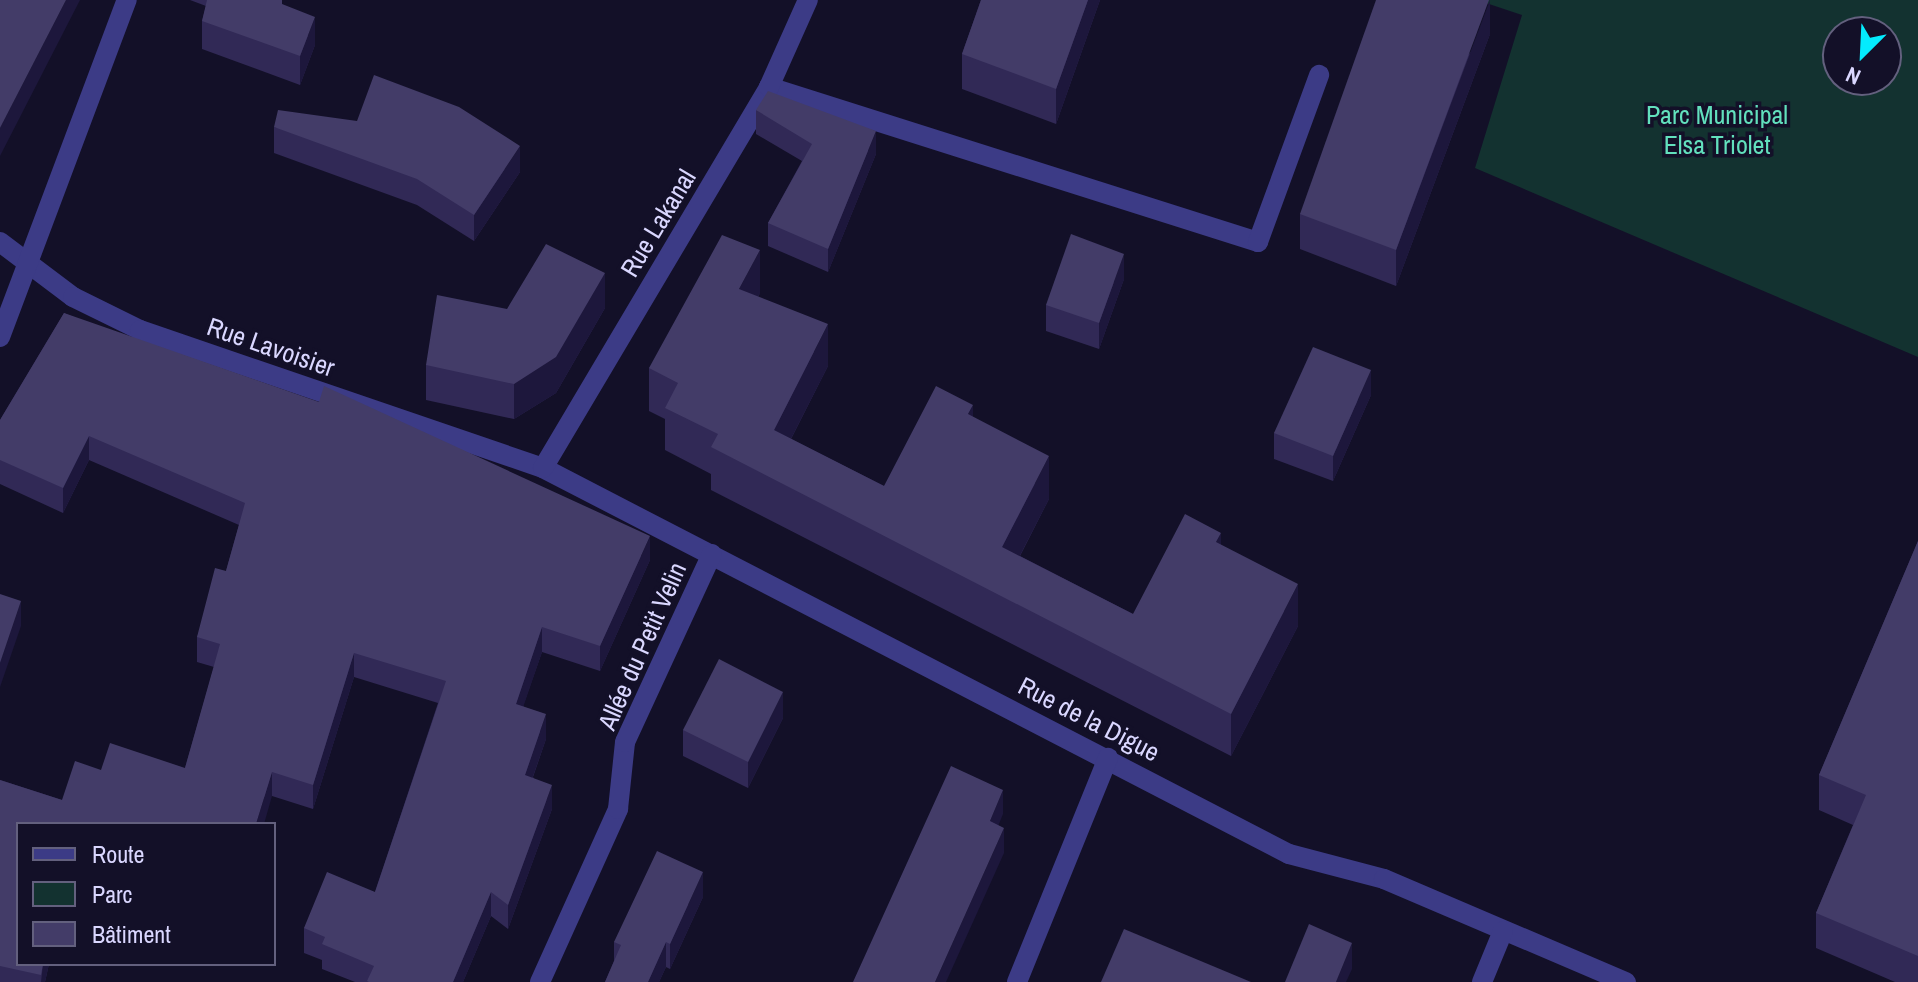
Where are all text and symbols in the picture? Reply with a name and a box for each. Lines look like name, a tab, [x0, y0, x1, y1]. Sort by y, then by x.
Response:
north arrow	[1822, 16, 1902, 96]
text: N	[1841, 60, 1865, 92]
park label: Parc Municipal Elsa Triolet	[1646, 99, 1788, 160]
street label: Rue Lakanal	[614, 164, 702, 282]
street label: Rue Lavoisier	[203, 311, 339, 383]
street label: Allée du Petit Velin	[591, 557, 693, 735]
street label: Rue de la Digue	[1013, 670, 1165, 768]
legend	[16, 822, 276, 966]
text: Route	[92, 838, 145, 870]
text: Parc	[92, 878, 132, 910]
text: Bâtiment	[92, 918, 171, 950]

